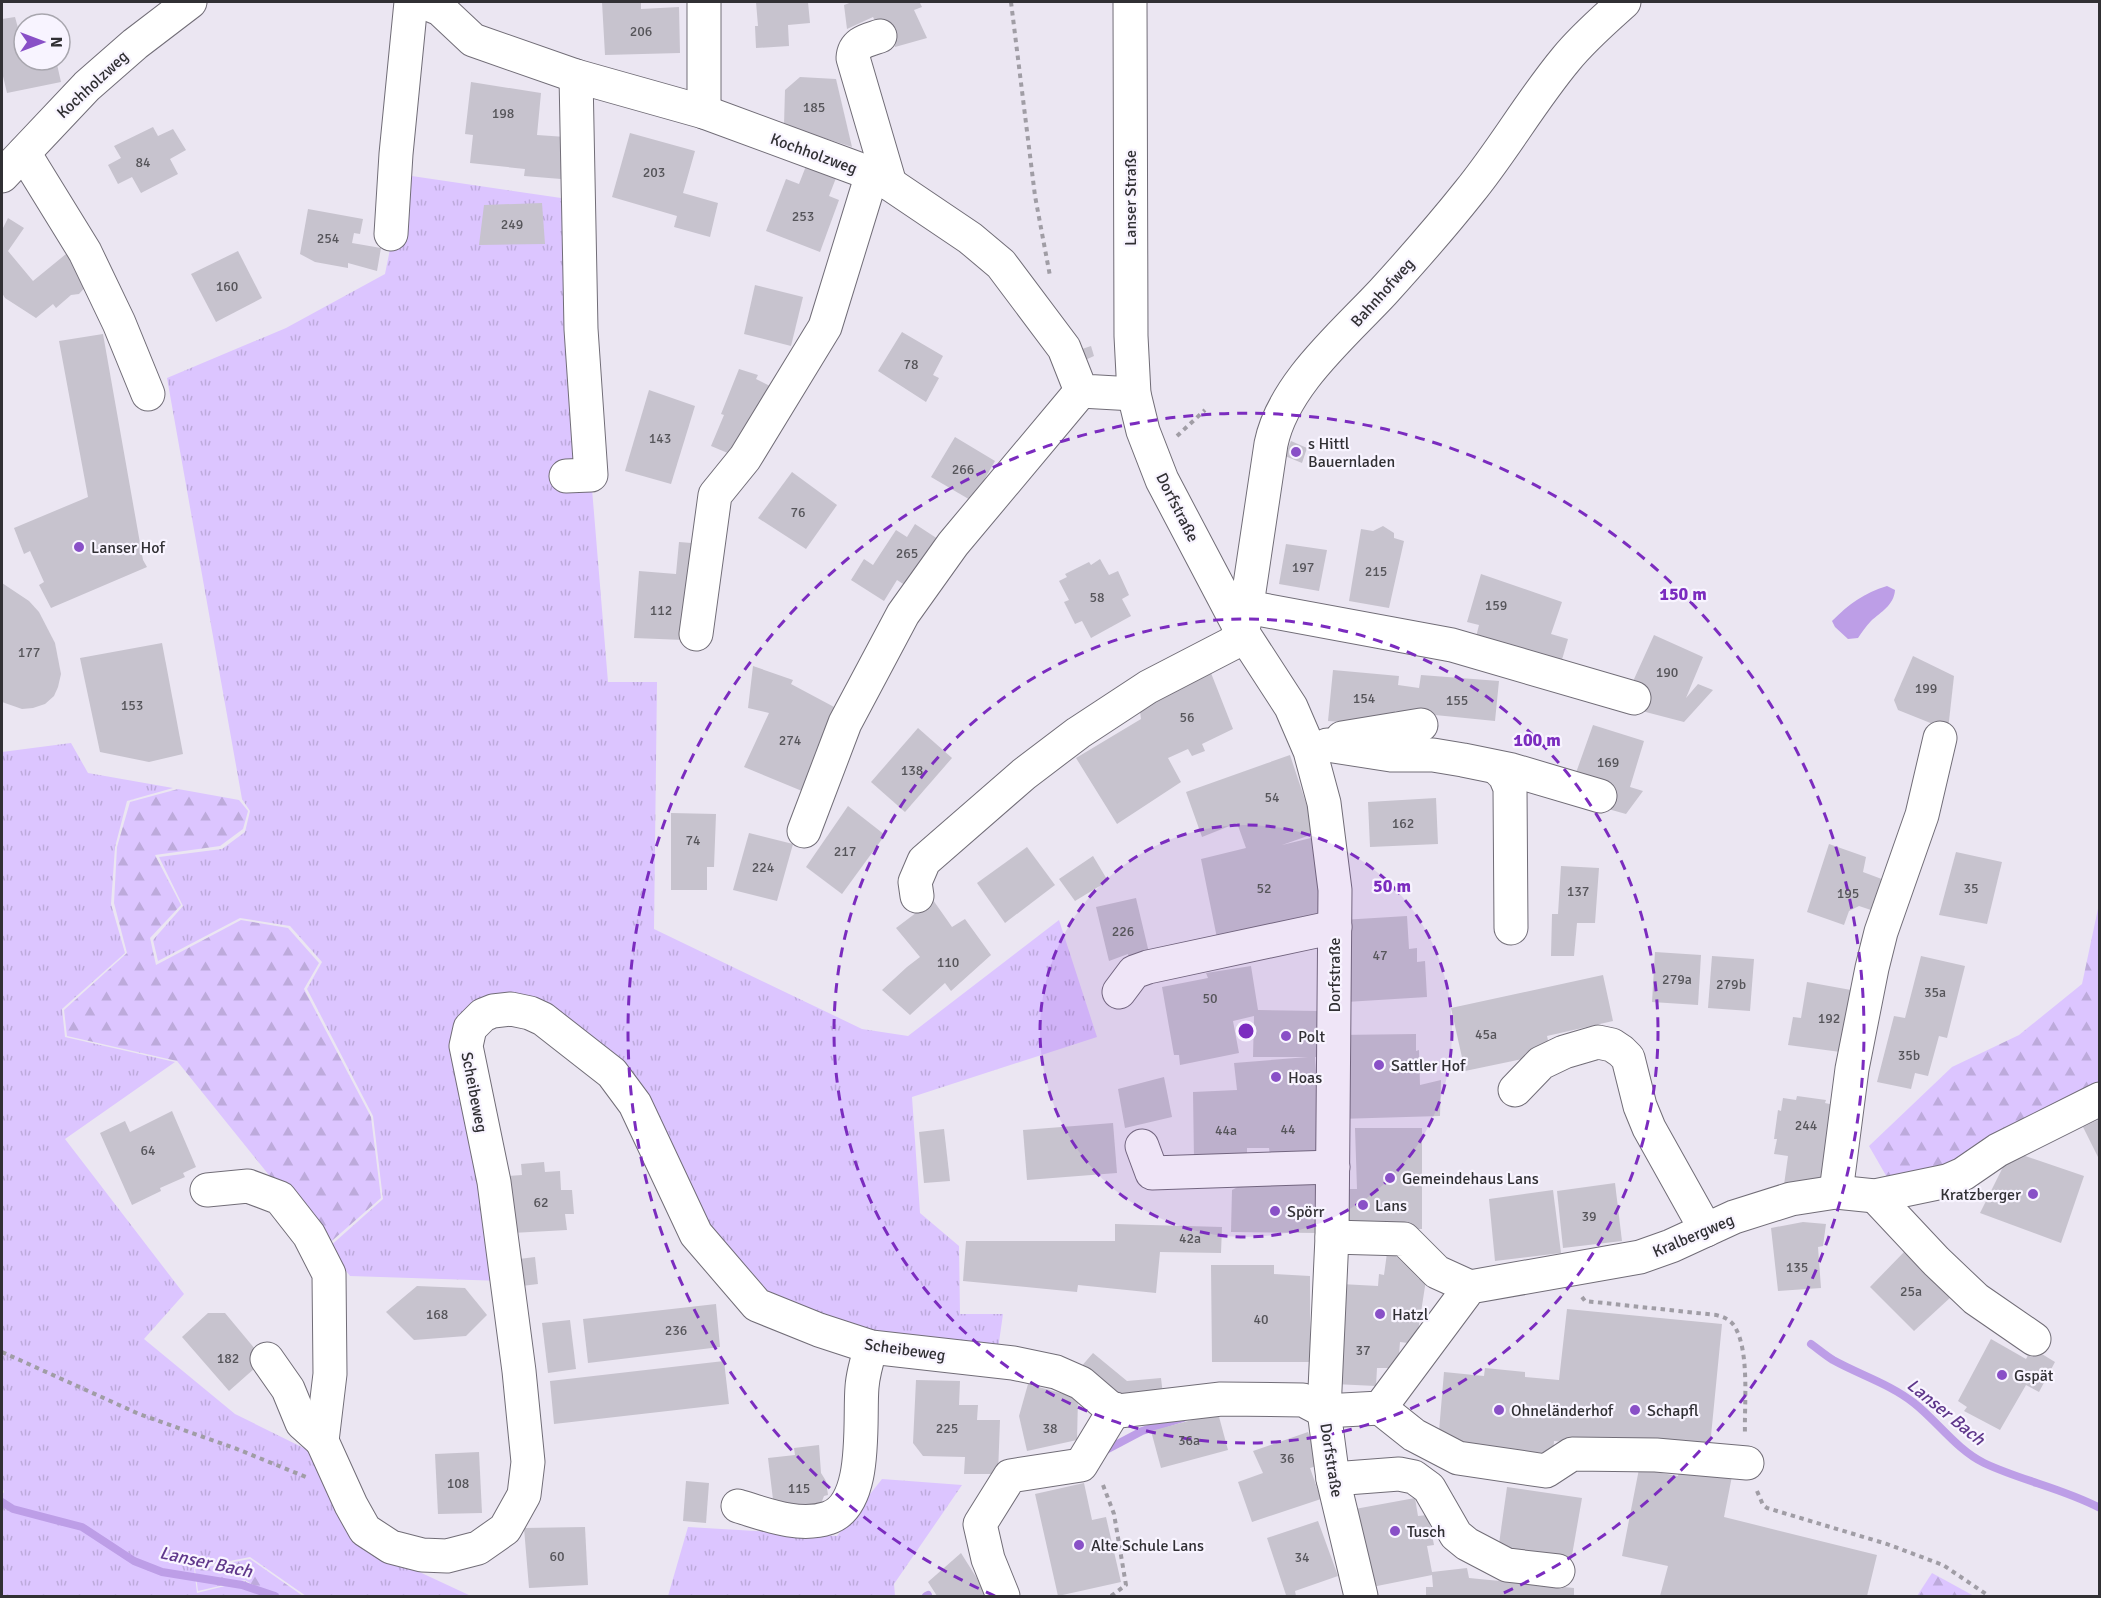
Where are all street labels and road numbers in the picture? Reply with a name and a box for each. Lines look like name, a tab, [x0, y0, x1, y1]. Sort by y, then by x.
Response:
street label: Kochholzweg	[53, 46, 133, 123]
street label: Kochholzweg	[768, 129, 860, 179]
street label: Lanser Straße	[1121, 150, 1141, 246]
street label: Bahnhofweg	[1347, 254, 1419, 331]
street label: Dorfstraße	[1151, 470, 1203, 545]
street label: Dorfstraße	[1325, 938, 1345, 1012]
street label: Scheibeweg	[456, 1050, 492, 1134]
street label: Kralbergweg	[1650, 1210, 1737, 1262]
street label: Scheibeweg	[863, 1334, 947, 1366]
street label: Dorfstraße	[1315, 1422, 1347, 1499]

